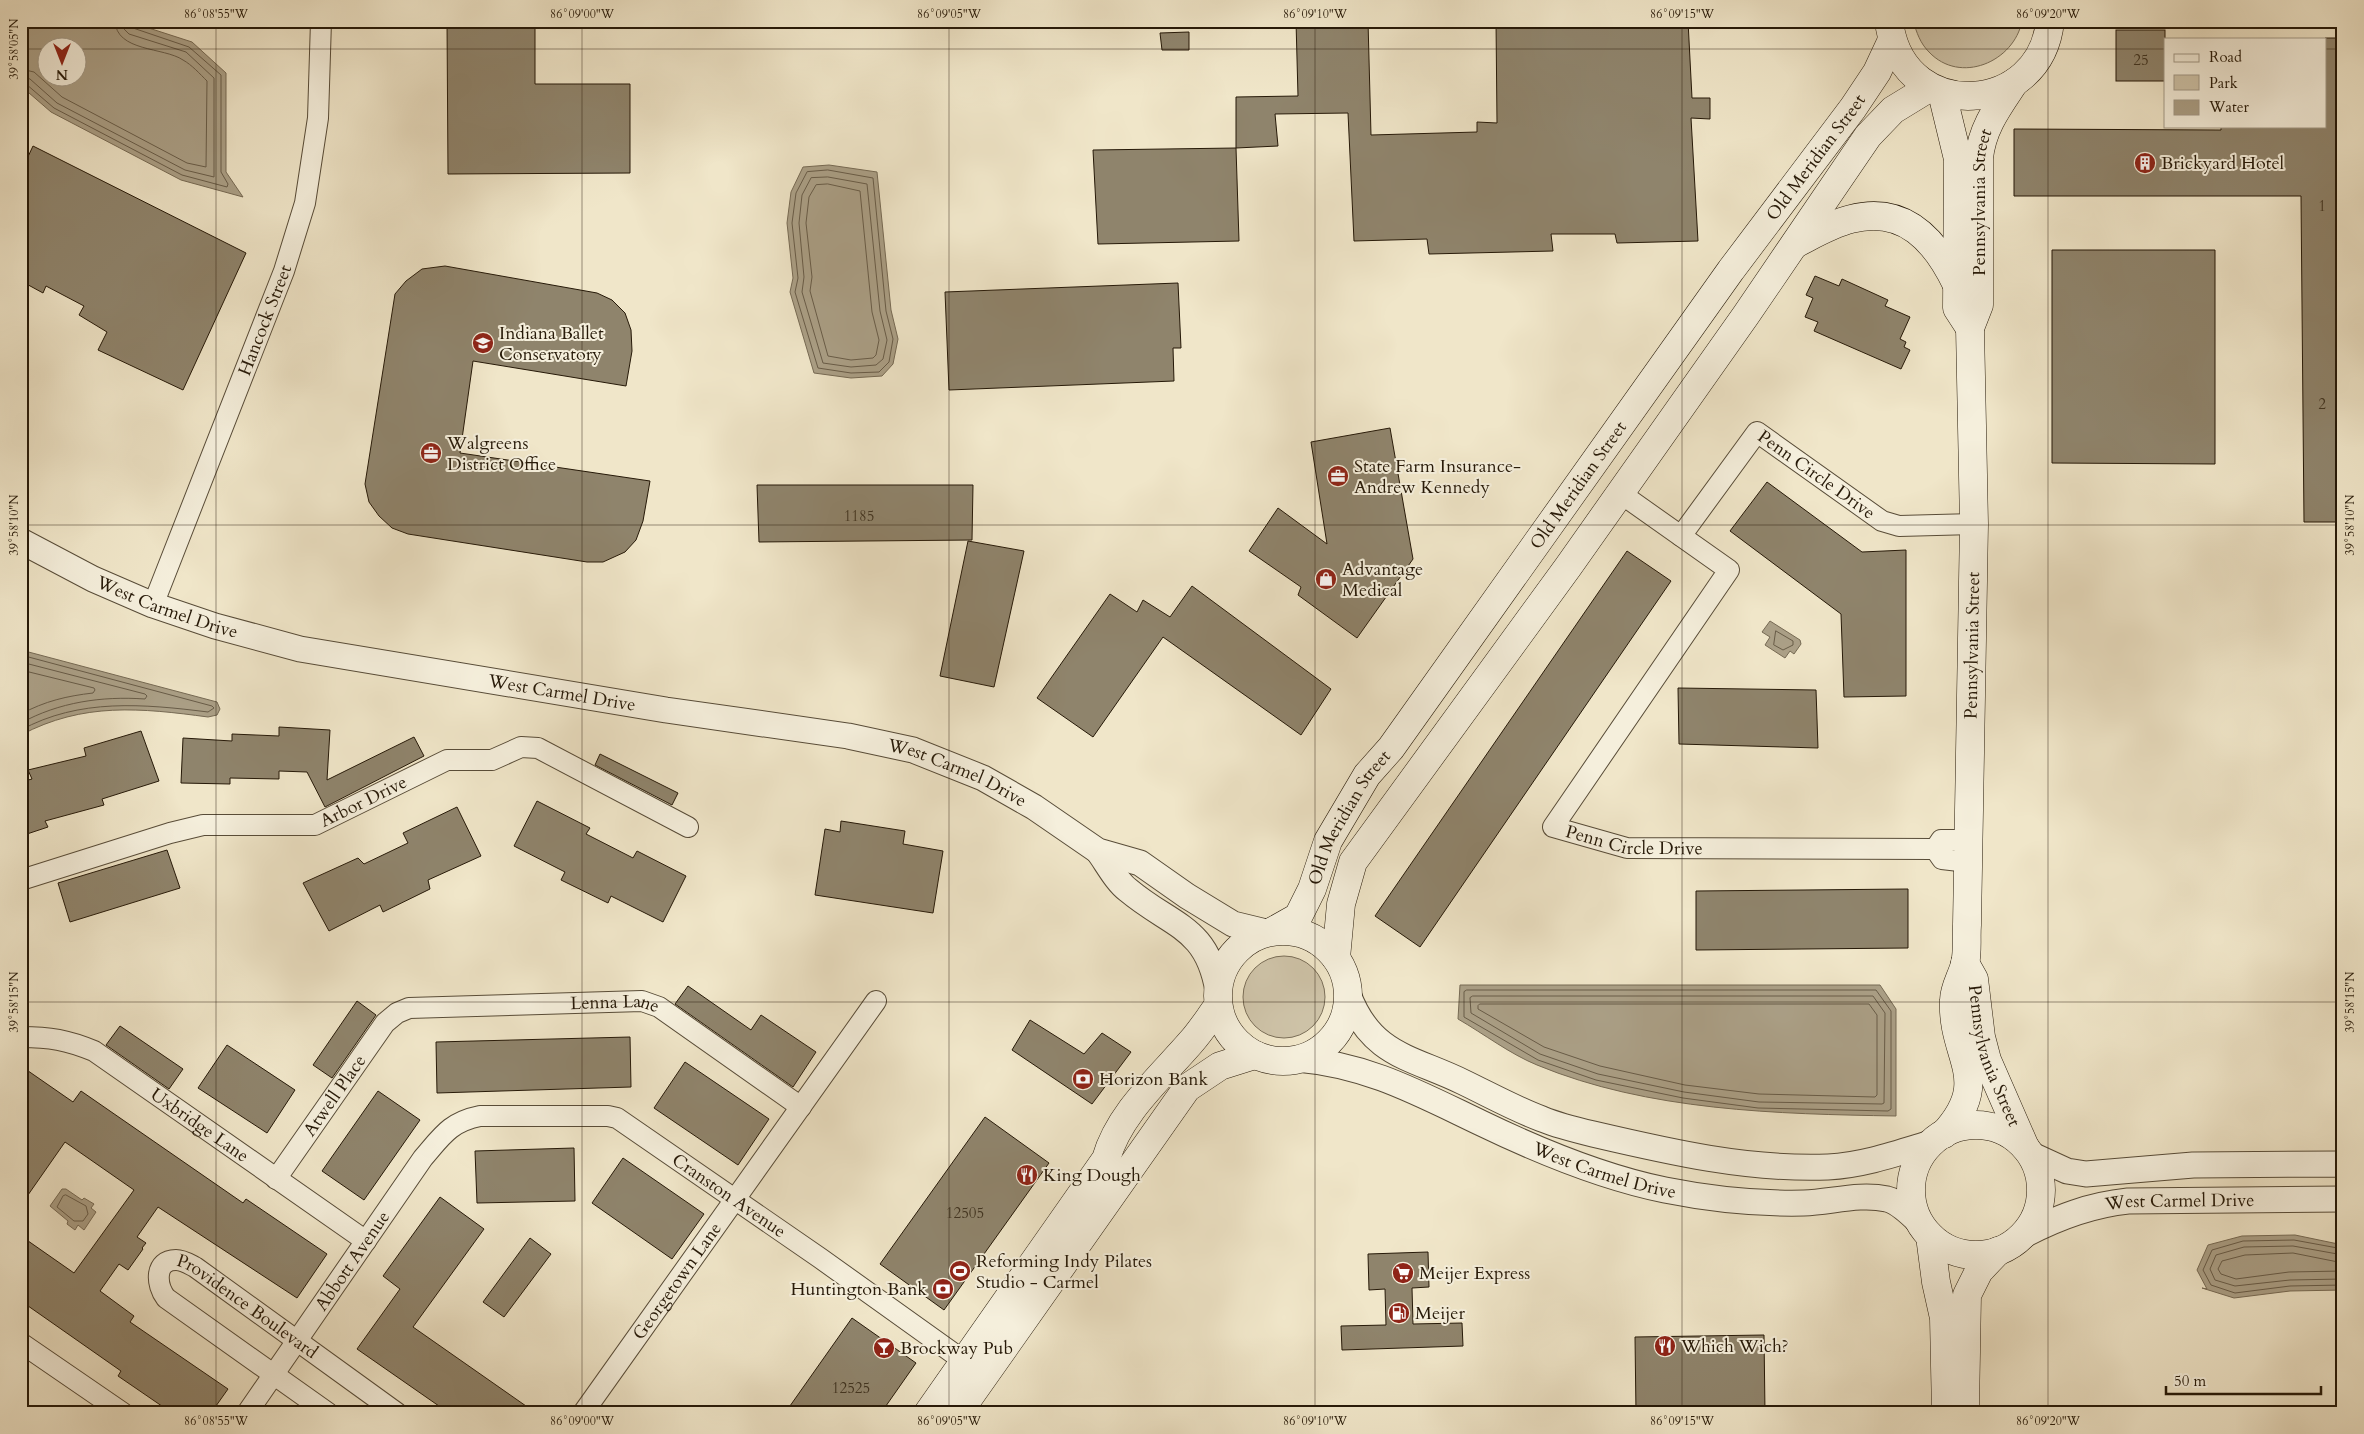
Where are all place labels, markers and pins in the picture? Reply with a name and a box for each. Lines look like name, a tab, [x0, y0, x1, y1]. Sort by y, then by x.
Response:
building icon: Brickyard Hotel	[2133, 151, 2157, 175]
place label: Brickyard Hotel	[2161, 151, 2285, 176]
place label: Indiana Ballet Conservatory	[499, 321, 604, 367]
school or university icon: Indiana Ballet Conservatory	[471, 331, 495, 355]
place label: Walgreens District Office	[446, 431, 556, 477]
office icon: Walgreens District Office	[419, 441, 443, 465]
place label: State Farm Insurance- Andrew Kennedy	[1354, 454, 1521, 500]
office icon: State Farm Insurance- Andrew Kennedy	[1326, 464, 1350, 488]
place label: Advantage Medical	[1342, 557, 1423, 603]
shop icon: Advantage Medical	[1314, 567, 1338, 591]
bank icon: Horizon Bank	[1071, 1067, 1095, 1091]
place label: Horizon Bank	[1099, 1067, 1208, 1092]
restaurant icon: King Dough	[1015, 1163, 1039, 1187]
place label: King Dough	[1043, 1163, 1141, 1188]
place label: Reforming Indy Pilates Studio - Carmel	[976, 1249, 1152, 1295]
sports icon: Reforming Indy Pilates Studio - Carmel	[948, 1259, 972, 1283]
supermarket icon: Meijer Express	[1391, 1261, 1415, 1285]
place label: Meijer Express	[1419, 1261, 1530, 1286]
place label: Huntington Bank	[790, 1277, 927, 1302]
bank icon: Huntington Bank	[931, 1277, 955, 1301]
fuel station icon: Meijer	[1387, 1301, 1411, 1325]
place label: Meijer	[1415, 1301, 1465, 1326]
restaurant icon: Which Wich?	[1653, 1334, 1677, 1358]
place label: Which Wich?	[1680, 1334, 1789, 1359]
bar icon: Brockway Pub	[872, 1336, 896, 1360]
place label: Brockway Pub	[900, 1336, 1013, 1361]

